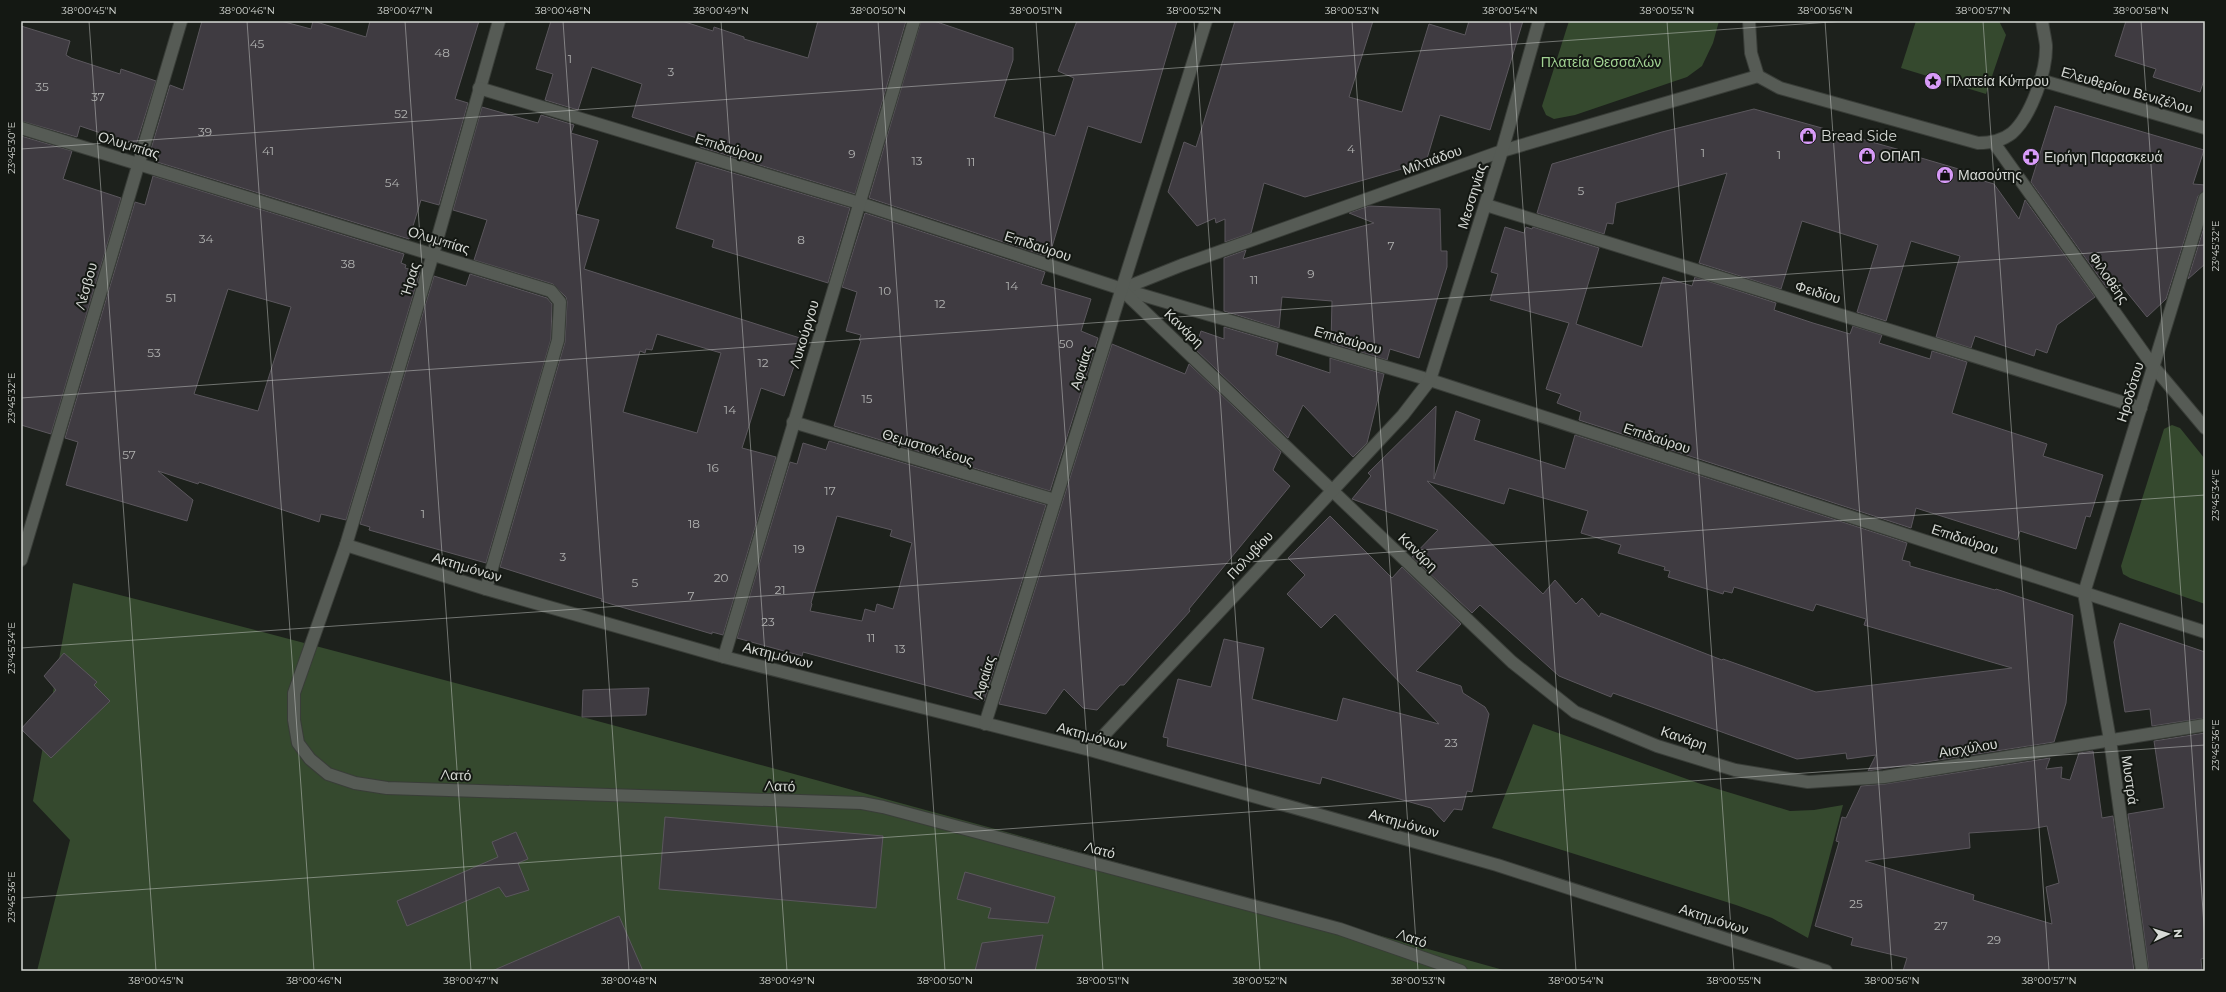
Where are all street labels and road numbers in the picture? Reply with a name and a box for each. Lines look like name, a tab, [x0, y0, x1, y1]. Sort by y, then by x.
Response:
street label: Ελευθερίου Βενιζέλου	[2059, 63, 2195, 117]
street label: Ολυμπίας	[96, 127, 162, 163]
street label: Επιδαύρου	[693, 129, 765, 167]
street label: Μιλτιάδου	[1400, 141, 1464, 179]
street label: Μεσσηνίας	[1453, 161, 1491, 231]
street label: Ολυμπίας	[406, 222, 472, 258]
street label: Επιδαύρου	[1002, 227, 1074, 265]
street label: Φιλοθέης	[2085, 249, 2133, 307]
street label: Λέσβου	[71, 260, 101, 312]
street label: Ήρας	[396, 260, 424, 299]
street label: Φειδίου	[1793, 277, 1843, 307]
street label: Λυκούργου	[785, 298, 823, 370]
street label: Κανάρη	[1160, 305, 1208, 351]
street label: Επιδαύρου	[1312, 322, 1384, 358]
street label: Αφαίας	[1066, 344, 1096, 392]
street label: Ηροδότου	[2112, 360, 2148, 424]
street label: Επιδαύρου	[1621, 419, 1693, 457]
street label: Θεμιστοκλέους	[880, 425, 976, 469]
street label: Επιδαύρου	[1929, 520, 2001, 558]
street label: Πολυβίου	[1223, 527, 1277, 583]
street label: Κανάρη	[1394, 529, 1442, 575]
street label: Ακτημόνων	[430, 548, 504, 586]
street label: Ακτημόνων	[741, 638, 815, 672]
street label: Αφαίας	[969, 653, 999, 701]
street label: Ακτημόνων	[1055, 718, 1129, 754]
street label: Κανάρη	[1658, 722, 1710, 754]
street label: Αισχύλου	[1937, 734, 1999, 762]
street label: Μυστρά	[2118, 754, 2142, 806]
street label: Λατό	[440, 765, 472, 785]
street label: Λατό	[764, 776, 796, 796]
street label: Ακτημόνων	[1367, 804, 1441, 842]
street label: Λατό	[1083, 837, 1118, 863]
street label: Ακτημόνων	[1677, 899, 1751, 939]
street label: Λατό	[1394, 924, 1430, 952]

